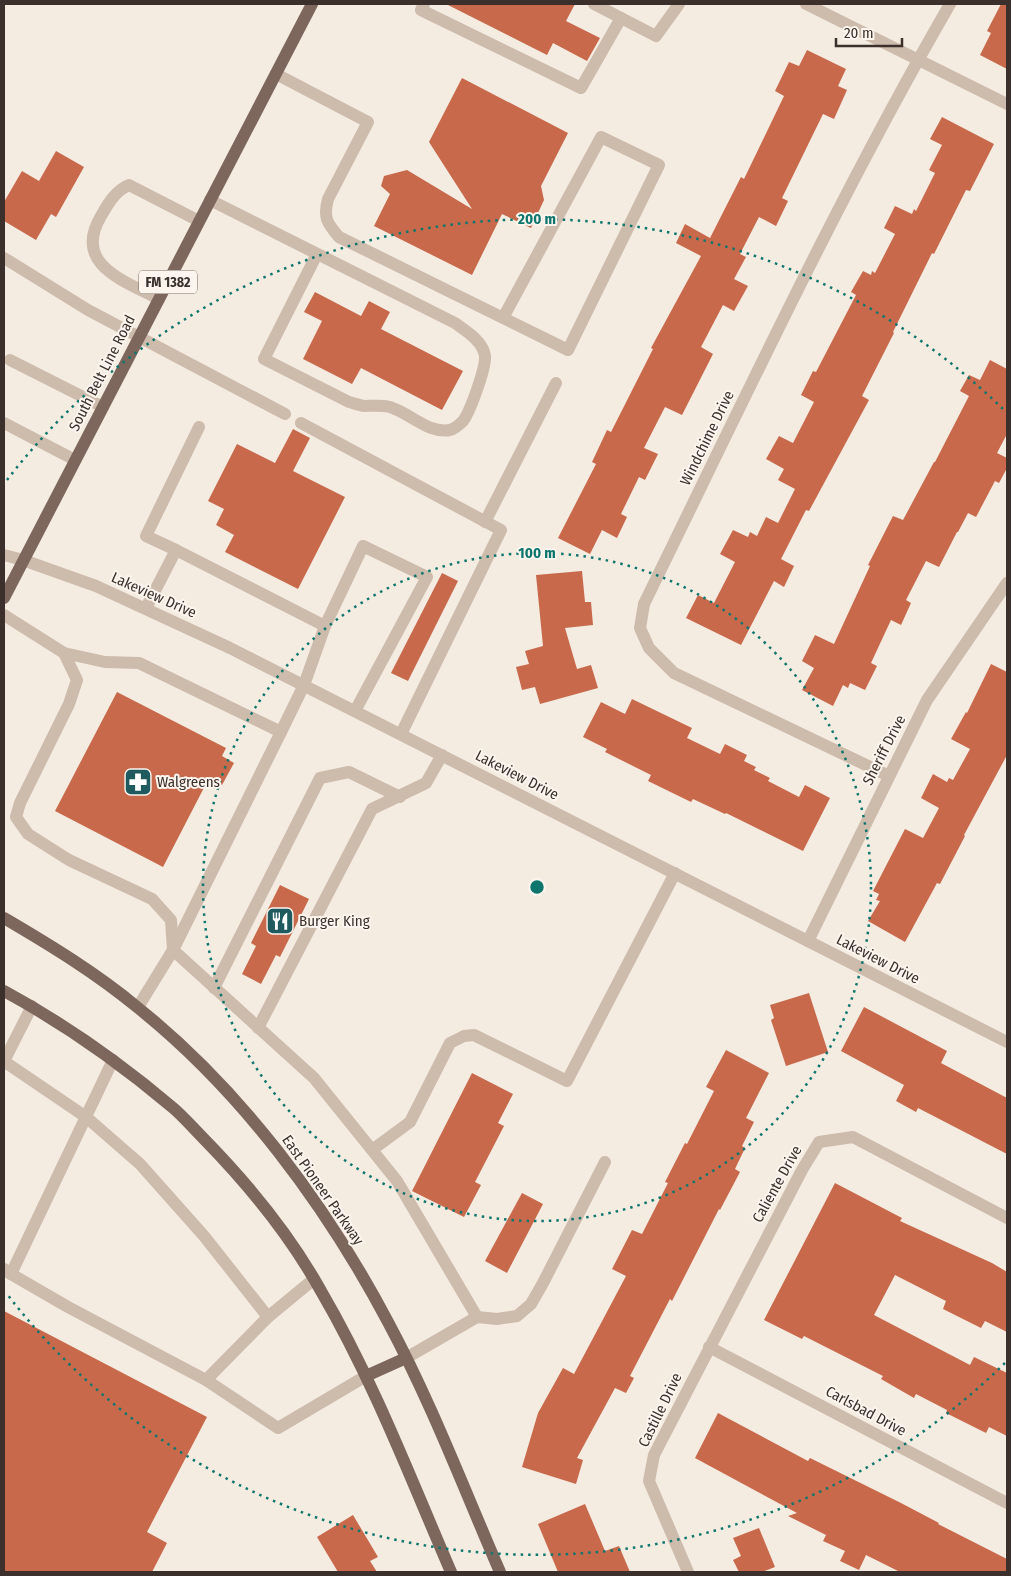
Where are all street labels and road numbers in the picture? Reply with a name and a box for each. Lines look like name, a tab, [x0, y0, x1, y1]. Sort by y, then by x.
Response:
road number: FM 1382	[139, 270, 197, 294]
street label: South Belt Line Road	[65, 312, 139, 434]
street label: Windchime Drive	[676, 388, 738, 488]
street label: Lakeview Drive	[109, 568, 199, 622]
street label: Sheriff Drive	[859, 712, 909, 788]
street label: Lakeview Drive	[472, 746, 562, 804]
street label: Lakeview Drive	[833, 930, 923, 988]
street label: East Pioneer Parkway	[278, 1132, 368, 1249]
street label: Caliente Drive	[748, 1142, 806, 1226]
street label: Castille Drive	[634, 1370, 686, 1450]
street label: Carlsbad Drive	[823, 1382, 909, 1440]

